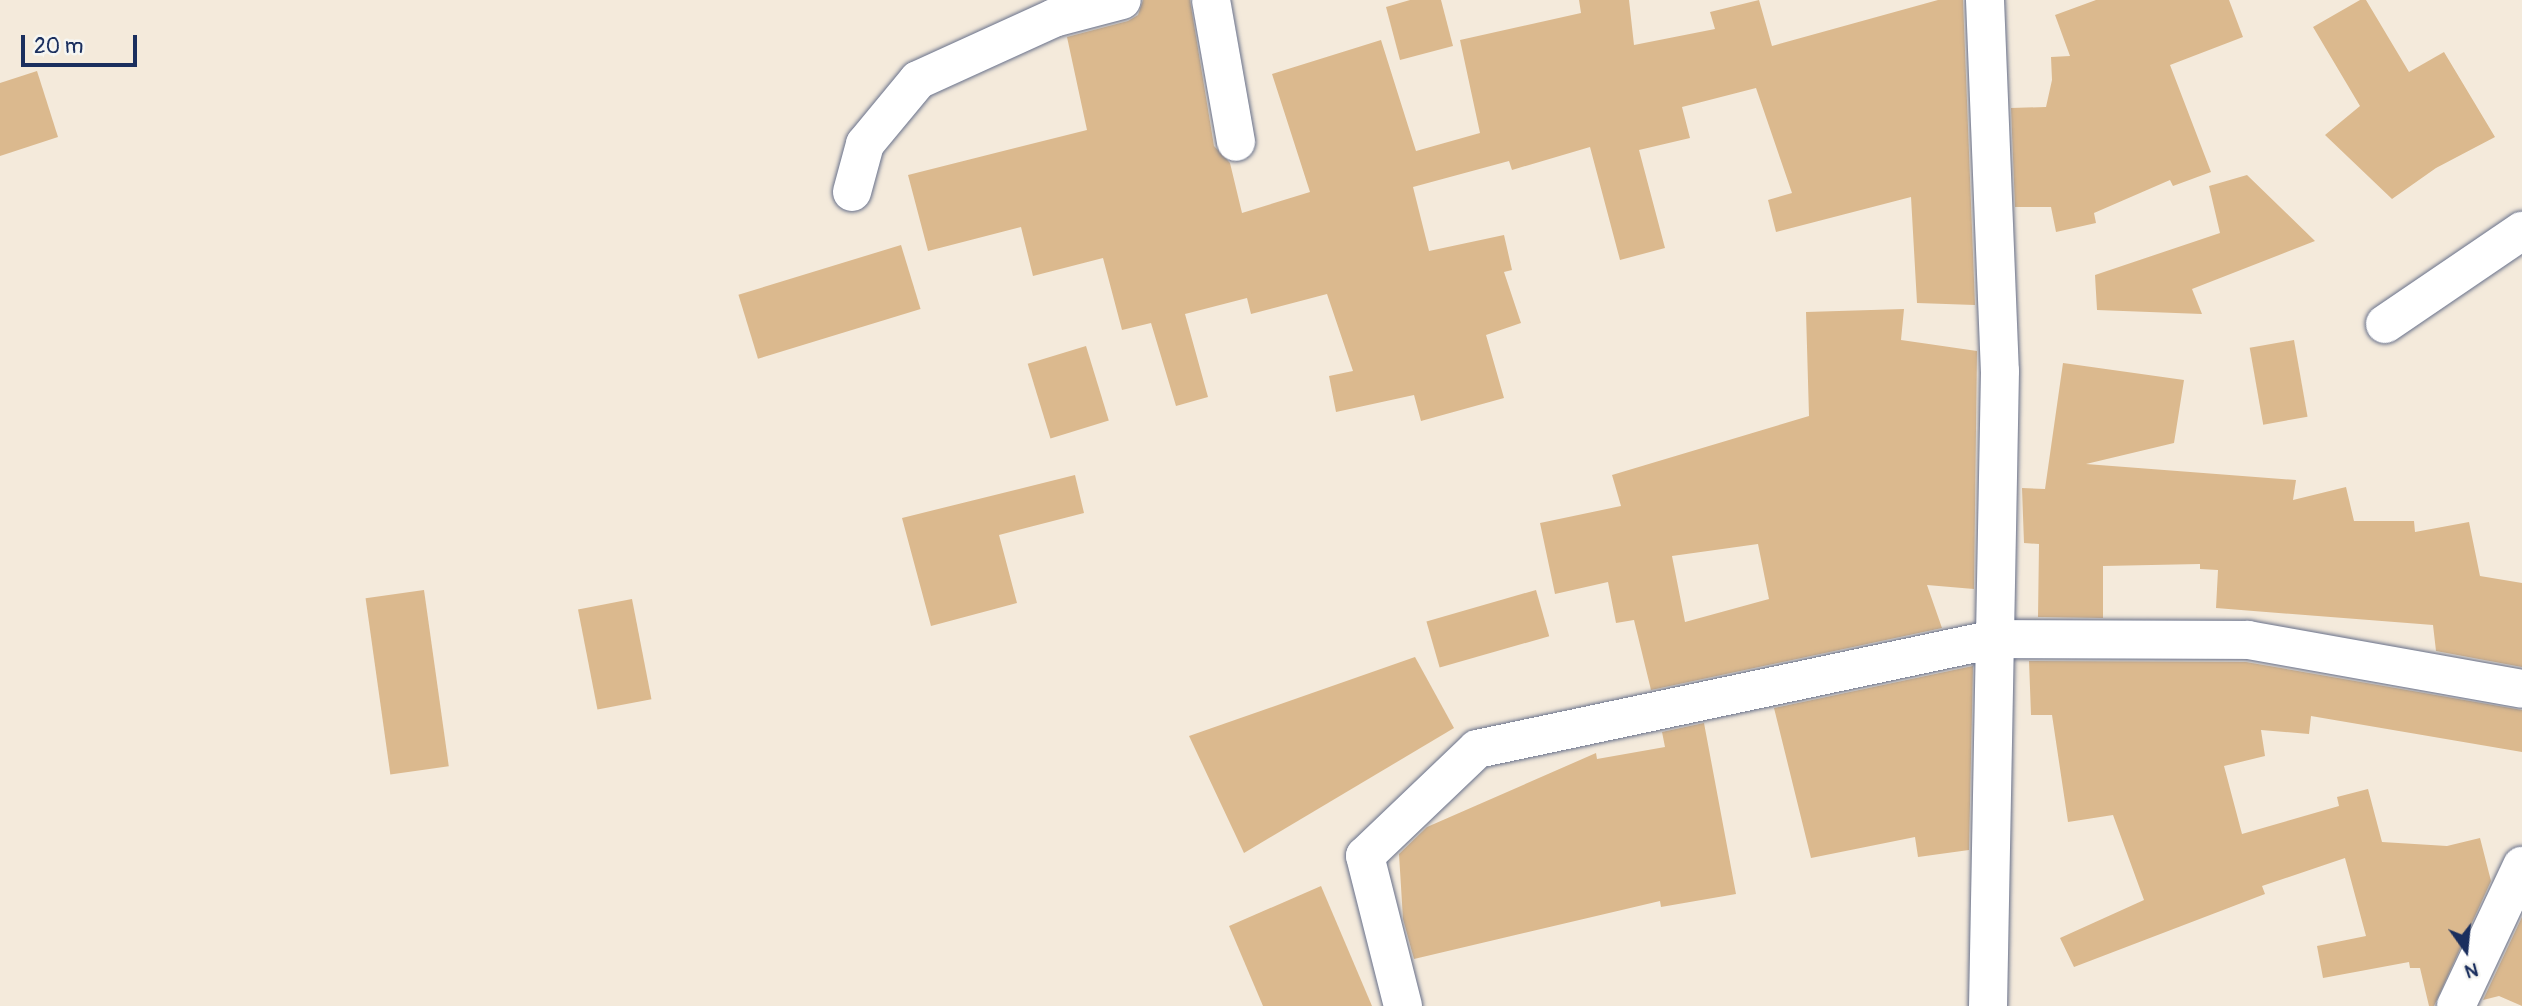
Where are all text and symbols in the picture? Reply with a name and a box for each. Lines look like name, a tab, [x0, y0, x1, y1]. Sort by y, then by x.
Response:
scale bar	[24, 21, 140, 65]
text: 20 m	[34, 33, 83, 60]
north arrow	[2431, 915, 2501, 985]
text: N	[2462, 957, 2481, 984]

